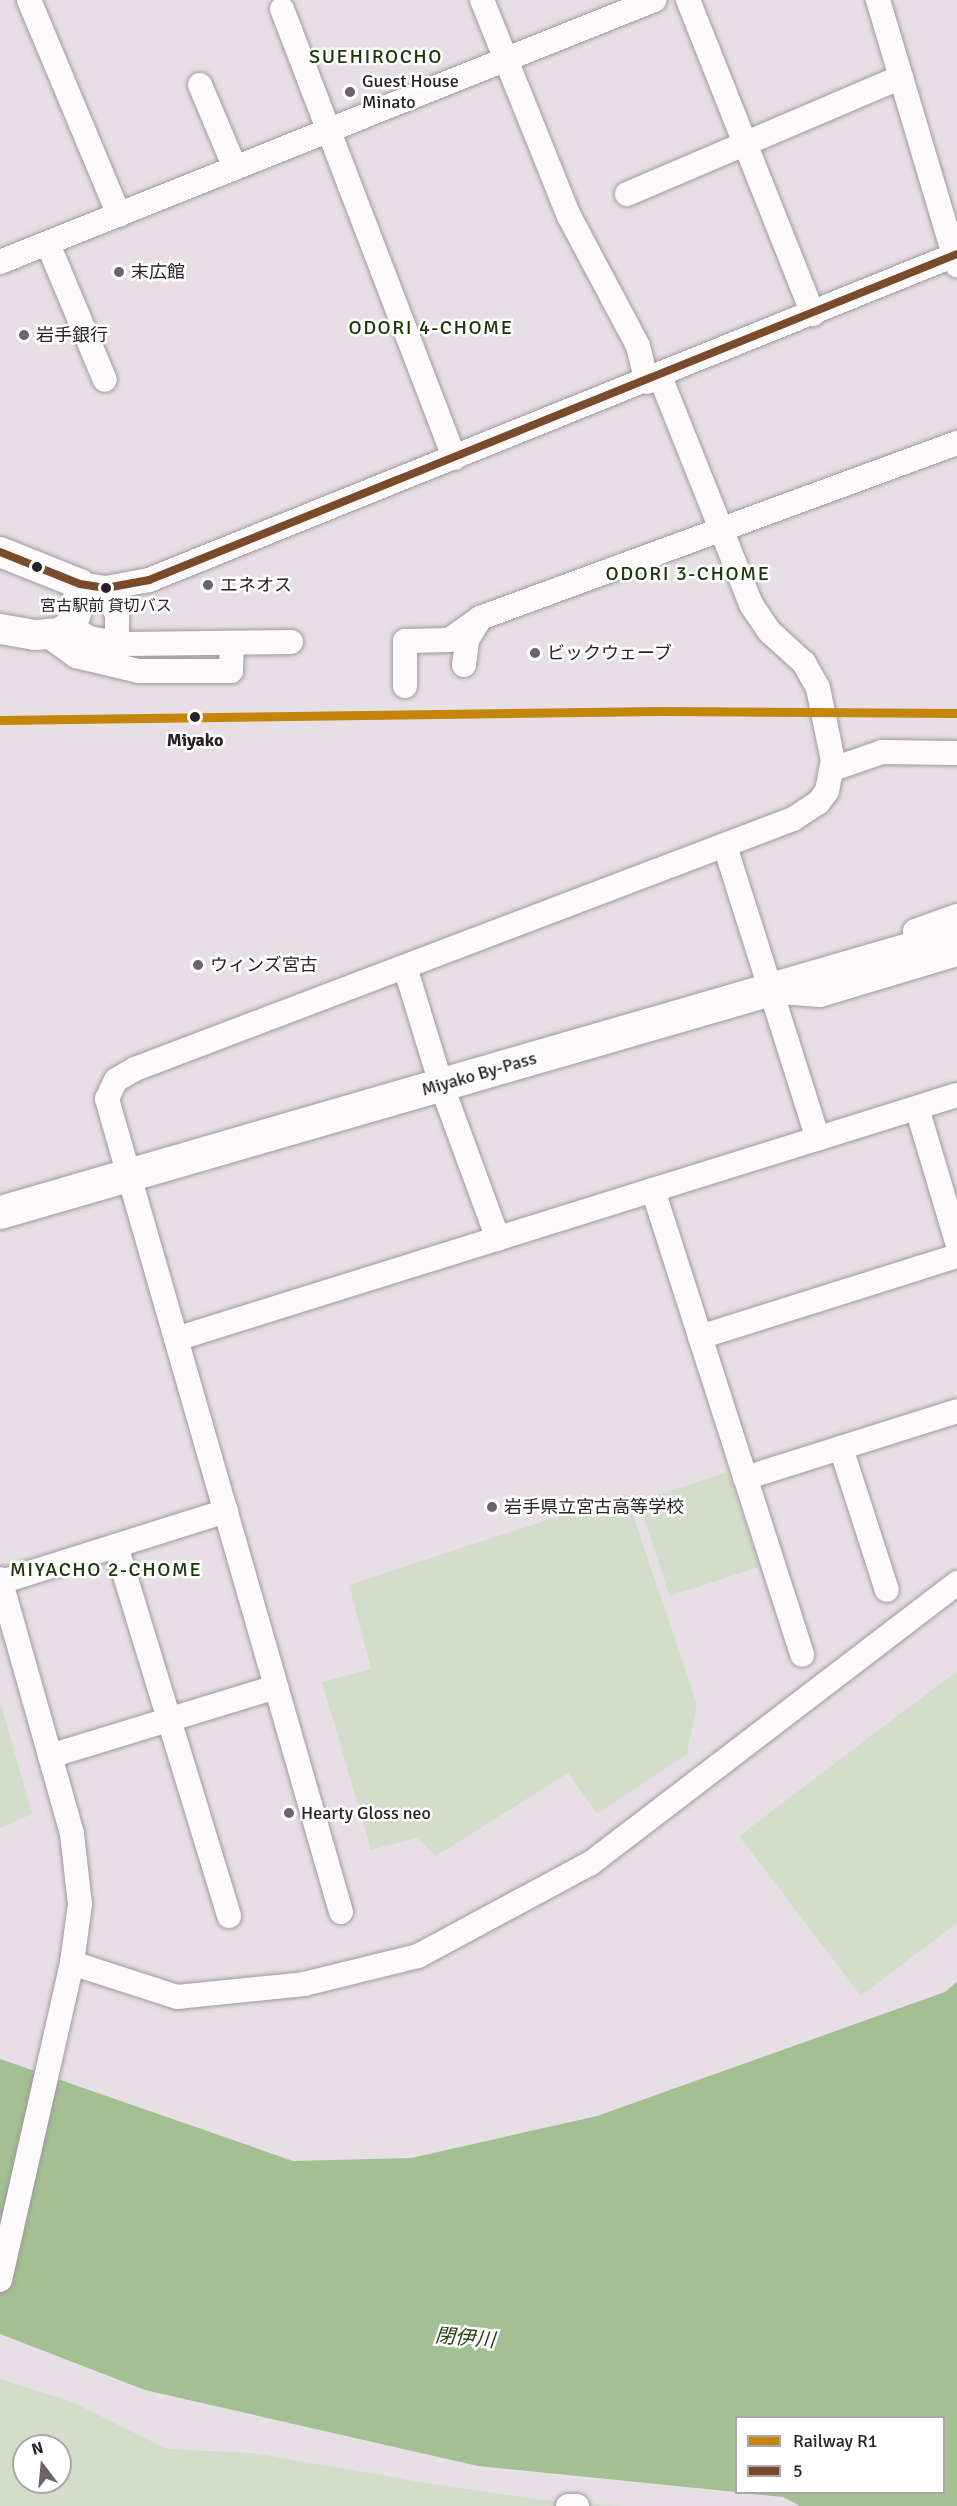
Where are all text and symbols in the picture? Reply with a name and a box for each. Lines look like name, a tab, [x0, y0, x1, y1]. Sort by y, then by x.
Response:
district label: SUEHIROCHO	[309, 44, 443, 68]
place label: Guest House Minato	[362, 71, 459, 113]
marker: Guest House Minato	[343, 85, 357, 99]
place label: 末広館	[131, 261, 185, 283]
marker: 末広館	[112, 265, 126, 279]
district label: ODORI 4-CHOME	[348, 315, 514, 339]
place label: 岩手銀行	[36, 324, 108, 346]
marker: 岩手銀行	[17, 328, 31, 342]
unlabelled marker	[31, 561, 43, 573]
district label: ODORI 3-CHOME	[605, 561, 771, 585]
place label: エネオス	[220, 574, 292, 596]
marker: エネオス	[201, 578, 215, 592]
marker: 宮古駅前 貸切バス	[100, 582, 112, 594]
place label: 宮古駅前 貸切バス	[40, 596, 172, 616]
place label: ビックウェーブ	[547, 642, 673, 664]
marker: ビックウェーブ	[528, 646, 542, 660]
marker: Miyako	[185, 707, 205, 727]
place label: Miyako	[167, 729, 223, 751]
place label: ウィンズ宮古	[210, 954, 318, 976]
marker: ウィンズ宮古	[191, 958, 205, 972]
street label: Miyako By-Pass	[419, 1047, 539, 1101]
place label: 岩手県立宮古高等学校	[504, 1496, 684, 1518]
marker: 岩手県立宮古高等学校	[485, 1500, 499, 1514]
district label: MIYACHO 2-CHOME	[10, 1557, 202, 1581]
place label: Hearty Gloss neo	[301, 1802, 431, 1824]
marker: Hearty Gloss neo	[282, 1806, 296, 1820]
water label: 閉伊川	[434, 2323, 496, 2353]
legend	[735, 2416, 945, 2494]
text: Railway R1	[793, 2430, 878, 2452]
north arrow	[12, 2434, 72, 2494]
text: N	[29, 2437, 46, 2460]
text: 5	[793, 2460, 803, 2482]

